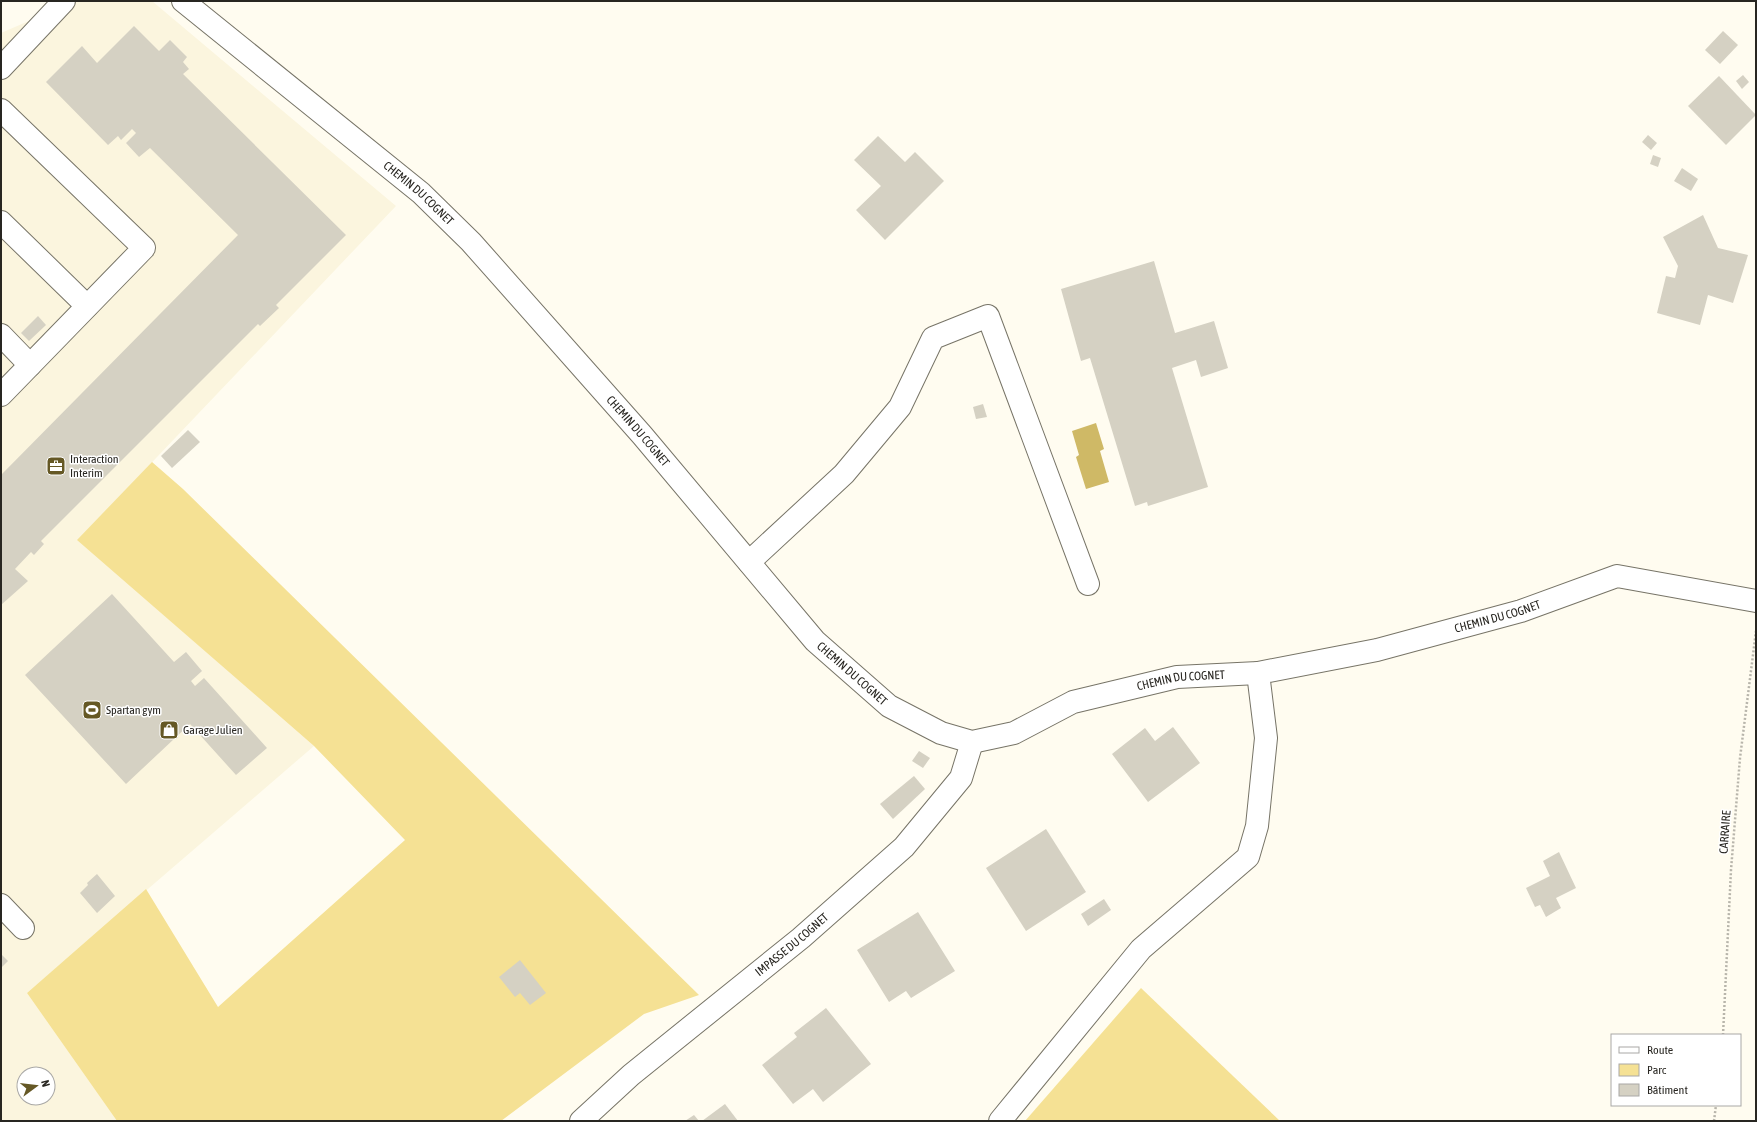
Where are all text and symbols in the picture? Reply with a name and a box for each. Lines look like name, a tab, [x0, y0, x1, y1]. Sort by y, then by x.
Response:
street label: CHEMIN DU COGNET	[381, 159, 457, 228]
street label: CHEMIN DU COGNET	[604, 393, 673, 470]
place label: Interaction Interim	[70, 452, 119, 480]
office icon: Interaction Interim	[45, 455, 67, 477]
street label: CHEMIN DU COGNET	[1453, 597, 1543, 636]
street label: CHEMIN DU COGNET	[814, 639, 891, 709]
street label: CHEMIN DU COGNET	[1135, 668, 1226, 693]
sports icon: Spartan gym	[81, 699, 103, 721]
place label: Spartan gym	[106, 703, 161, 717]
shop icon: Garage Julien	[158, 719, 180, 741]
place label: Garage Julien	[183, 723, 243, 737]
street label: CARRAIRE	[1717, 810, 1733, 854]
street label: IMPASSE DU COGNET	[752, 910, 832, 979]
legend	[1611, 1034, 1741, 1106]
text: Route	[1647, 1043, 1673, 1057]
text: Parc	[1647, 1063, 1667, 1077]
north arrow	[16, 1066, 56, 1106]
text: N	[39, 1079, 52, 1088]
text: Bâtiment	[1647, 1083, 1688, 1097]

